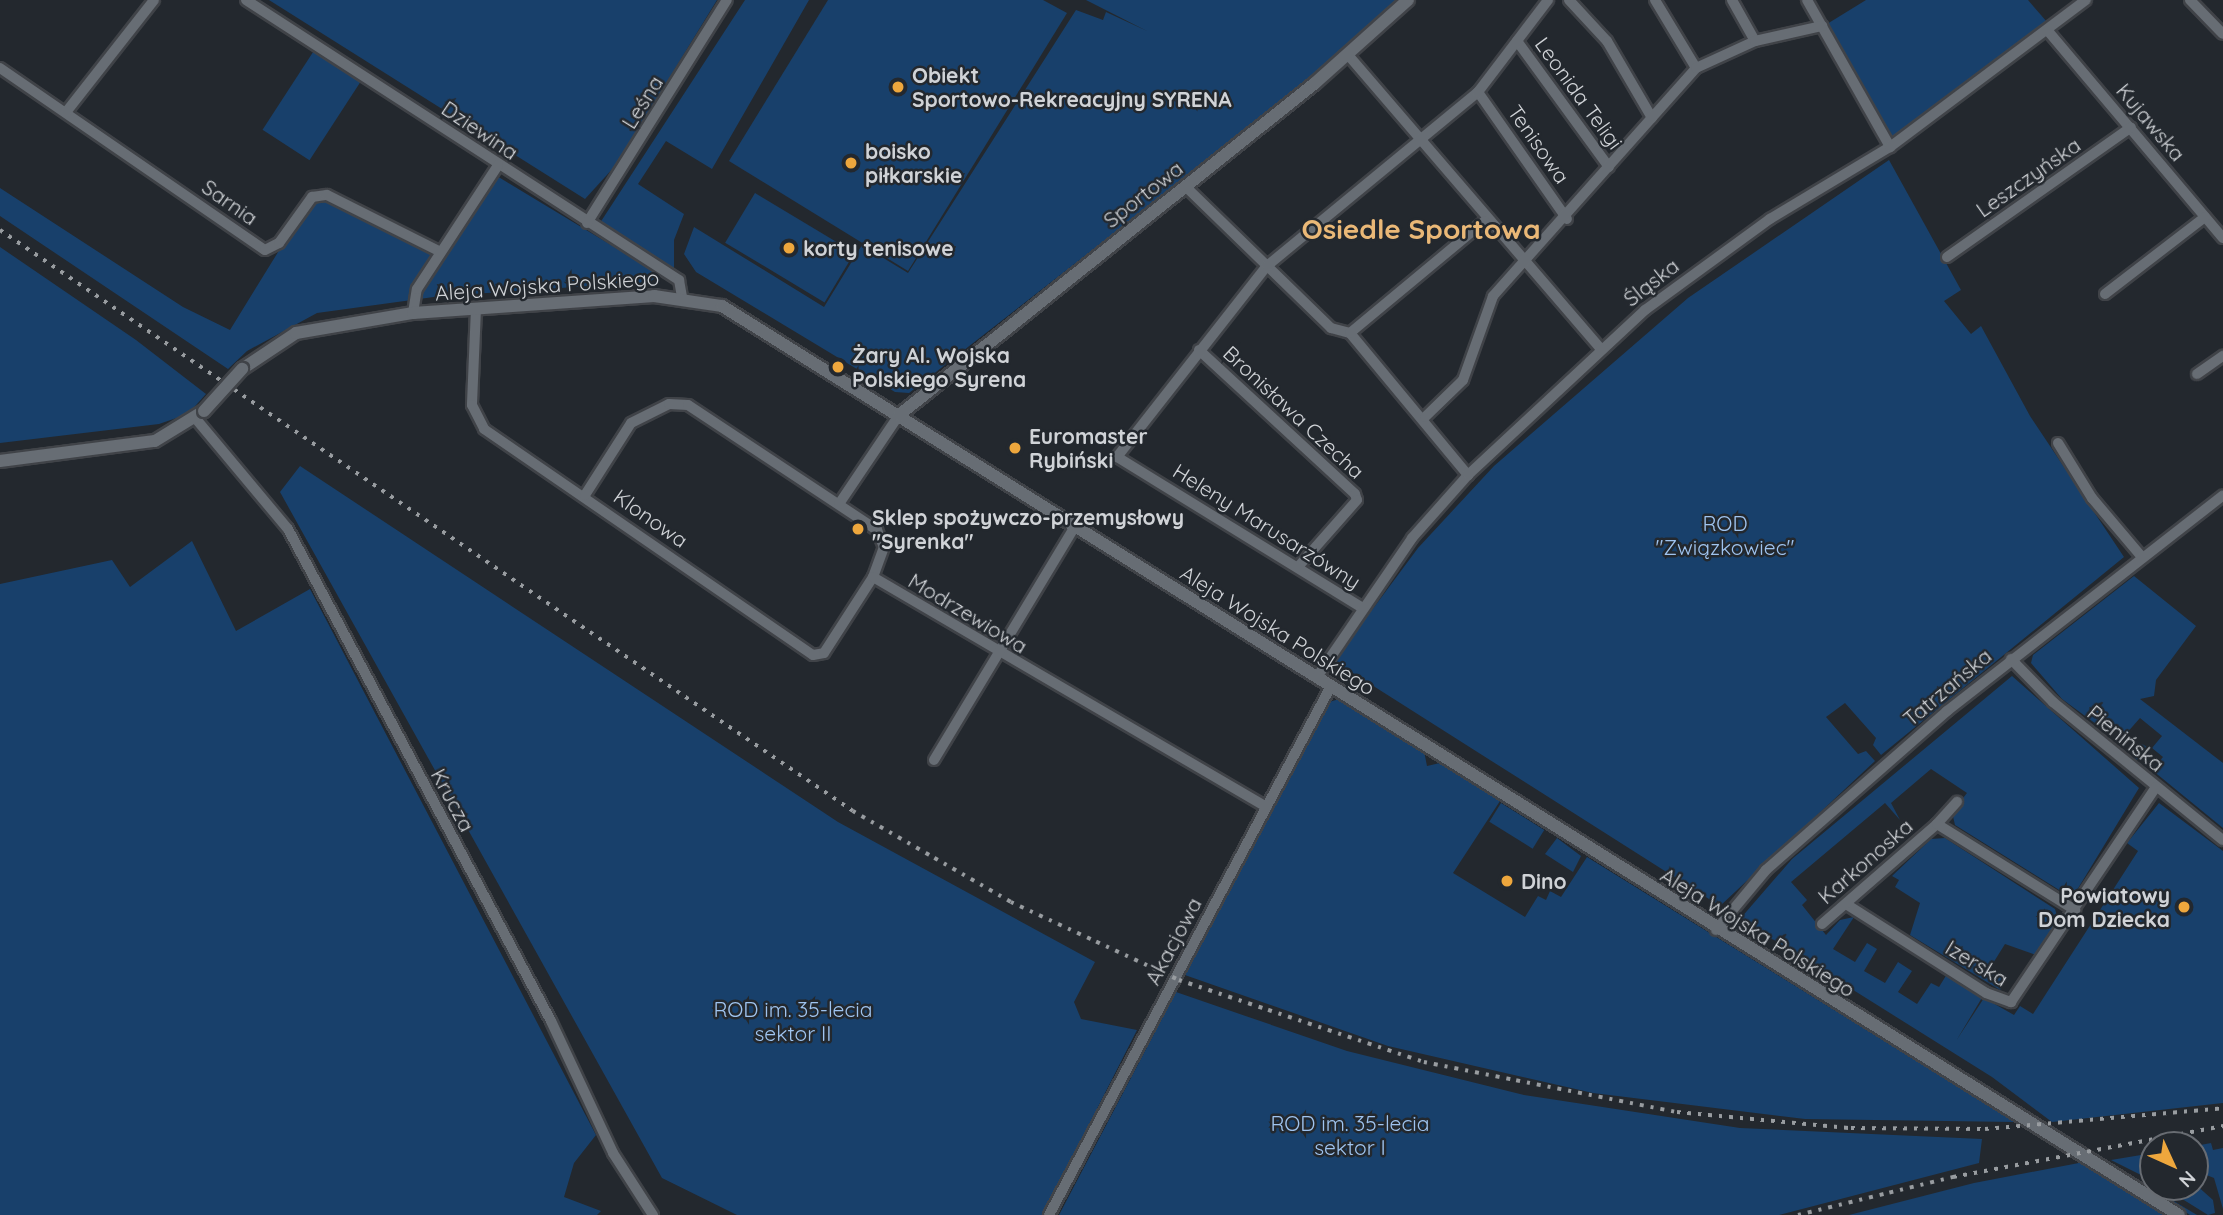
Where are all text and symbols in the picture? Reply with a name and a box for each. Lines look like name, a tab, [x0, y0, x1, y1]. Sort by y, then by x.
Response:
street label: Leonida Teligi	[1530, 32, 1628, 154]
place label: Obiekt Sportowo-Rekreacyjny SYRENA	[912, 62, 1232, 112]
street label: Leśna	[616, 71, 668, 133]
street label: Kujawska	[2111, 78, 2191, 166]
marker: Obiekt Sportowo-Rekreacyjny SYRENA	[890, 79, 906, 95]
street label: Dziewina	[437, 95, 523, 165]
street label: Tenisowa	[1503, 100, 1575, 188]
street label: Leszczyńska	[1971, 132, 2085, 222]
place label: boisko piłkarskie	[865, 138, 962, 188]
marker: boisko piłkarskie	[843, 155, 859, 171]
street label: Sportowa	[1098, 155, 1188, 233]
street label: Sarnia	[197, 174, 263, 230]
district label: Osiedle Sportowa	[1301, 212, 1541, 246]
place label: korty tenisowe	[803, 235, 954, 261]
marker: korty tenisowe	[781, 240, 797, 256]
street label: Śląska	[1618, 253, 1684, 311]
street label: Aleja Wojska Polskiego	[434, 265, 660, 305]
street label: Bronisława Czecha	[1218, 340, 1370, 484]
place label: Żary Al. Wojska Polskiego Syrena	[852, 342, 1026, 392]
marker: Żary Al. Wojska Polskiego Syrena	[830, 359, 846, 375]
place label: Euromaster Rybiński	[1029, 423, 1148, 473]
marker: Euromaster Rybiński	[1007, 440, 1023, 456]
street label: Heleny Marusarzówny	[1168, 458, 1366, 594]
street label: Klonowa	[609, 483, 693, 553]
place label: Sklep spożywczo-przemysłowy "Syrenka"	[872, 504, 1184, 554]
park label: ROD "Związkowiec"	[1655, 510, 1795, 560]
marker: Sklep spożywczo-przemysłowy "Syrenka"	[850, 521, 866, 537]
street label: Aleja Wojska Polskiego	[1176, 560, 1380, 700]
street label: Modrzewiowa	[904, 568, 1032, 658]
street label: Tatrzańska	[1898, 643, 1996, 731]
street label: Pienińska	[2083, 699, 2169, 777]
street label: Krucza	[426, 764, 480, 836]
street label: Karkonoska	[1813, 813, 1917, 909]
street label: Aleja Wojska Polskiego	[1656, 862, 1860, 1002]
place label: Dino	[1521, 868, 1567, 894]
marker: Dino	[1499, 873, 1515, 889]
place label: Powiatowy Dom Dziecka	[2038, 882, 2170, 932]
street label: Akacjowa	[1140, 893, 1206, 989]
marker: Powiatowy Dom Dziecka	[2176, 899, 2192, 915]
street label: Izerska	[1941, 934, 2013, 992]
park label: ROD im. 35-lecia sektor II	[713, 996, 873, 1046]
park label: ROD im. 35-lecia sektor I	[1270, 1110, 1430, 1160]
north arrow	[2139, 1131, 2209, 1201]
text: N	[2174, 1166, 2201, 1193]

